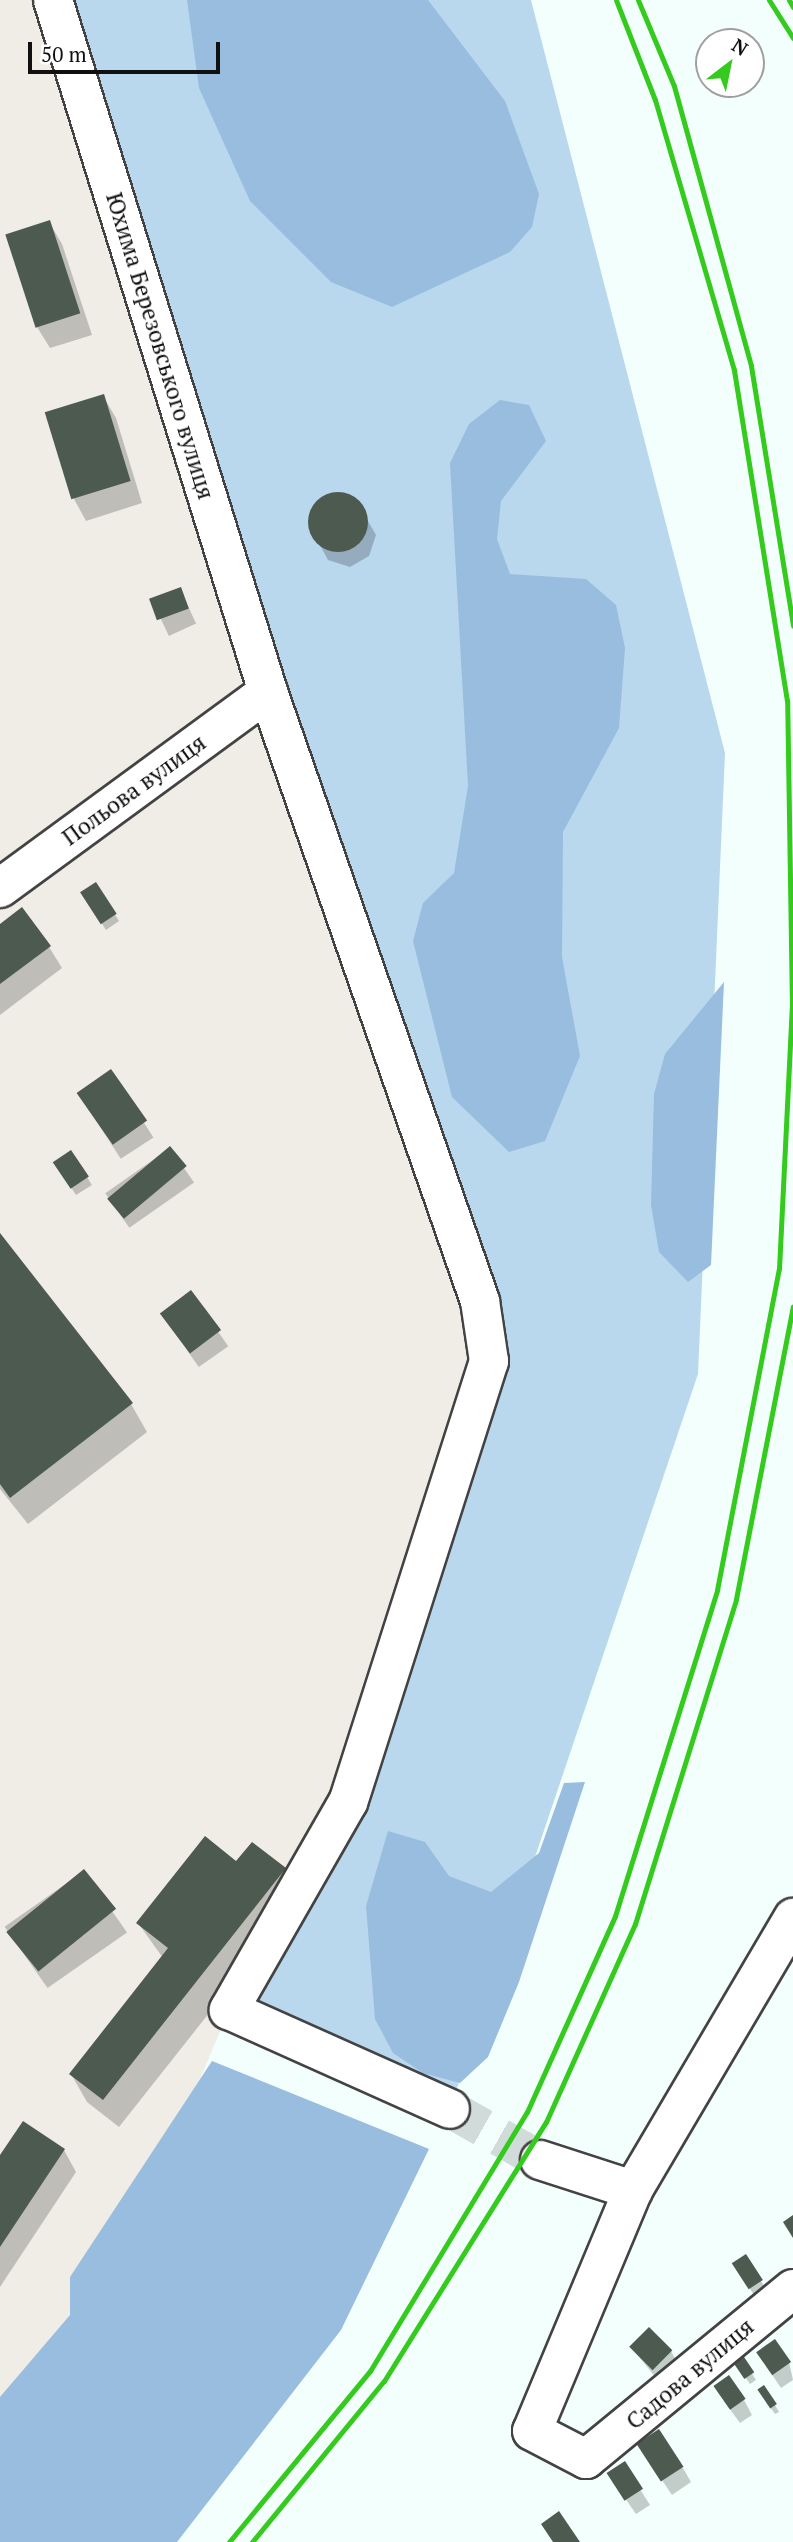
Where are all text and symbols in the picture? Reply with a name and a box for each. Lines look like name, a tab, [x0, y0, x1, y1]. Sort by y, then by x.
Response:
scale bar	[32, 28, 224, 72]
north arrow	[695, 28, 765, 98]
text: N	[728, 32, 753, 61]
text: 50 m	[41, 40, 87, 68]
street label: Юхима Березовського вулиця	[100, 189, 220, 503]
street label: Польова вулиця	[57, 729, 211, 851]
street label: Садова вулиця	[621, 2313, 759, 2435]

